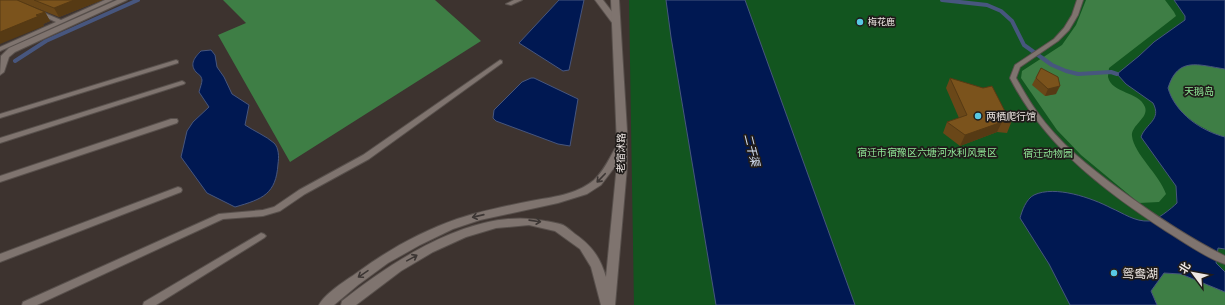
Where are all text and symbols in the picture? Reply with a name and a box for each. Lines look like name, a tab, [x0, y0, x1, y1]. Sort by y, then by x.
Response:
place label: 梅花鹿	[868, 16, 895, 28]
marker: 梅花鹿	[855, 17, 865, 27]
park label: 天鹅岛	[1184, 84, 1214, 99]
place label: 两栖爬行馆	[986, 109, 1036, 124]
marker: 两栖爬行馆	[973, 111, 983, 121]
water label: 二干渠	[740, 132, 764, 170]
street label: 老宿沭路	[613, 133, 629, 173]
park label: 宿迁市宿豫区六塘河水利风景区	[857, 145, 997, 160]
park label: 宿迁动物园	[1023, 146, 1073, 161]
one-way arrow	[596, 173, 606, 183]
one-way arrow	[472, 213, 485, 221]
one-way arrow	[528, 217, 541, 225]
north arrow	[1173, 253, 1213, 293]
one-way arrow	[406, 254, 418, 262]
text: 北	[1175, 259, 1194, 277]
place label: 鸳鸯湖	[1122, 265, 1158, 282]
marker: 鸳鸯湖	[1109, 268, 1119, 278]
one-way arrow	[357, 270, 368, 278]

